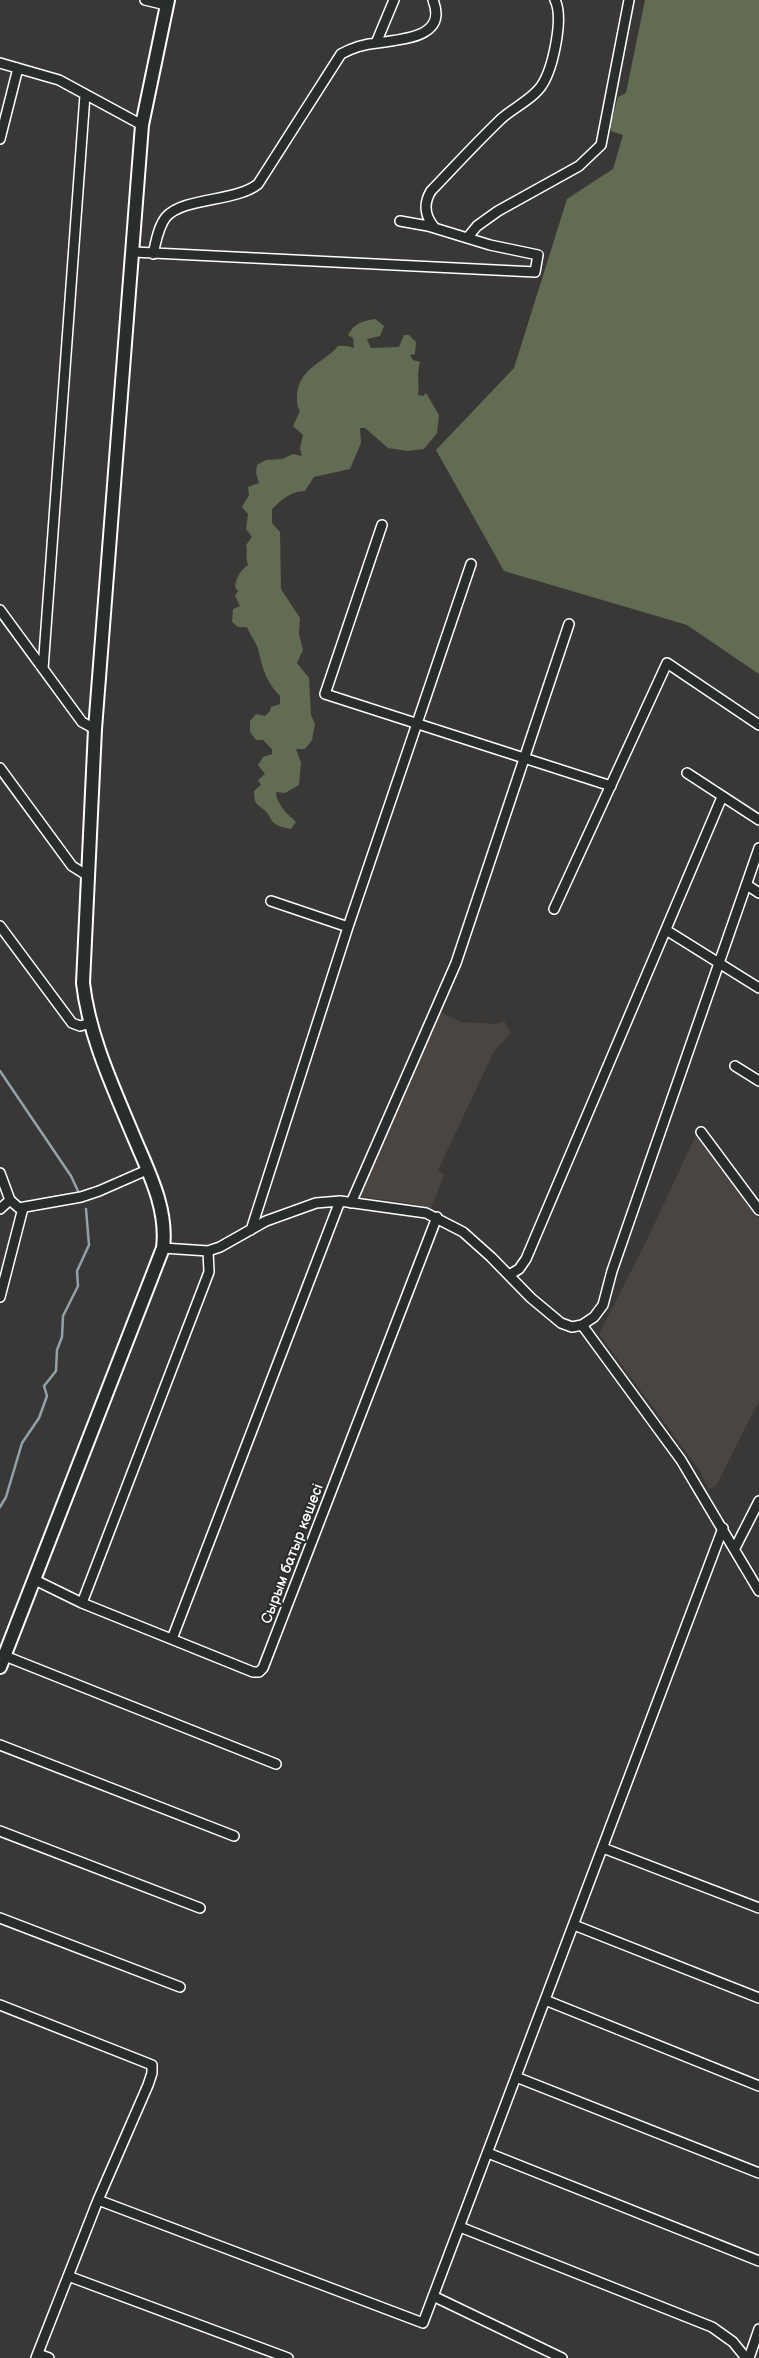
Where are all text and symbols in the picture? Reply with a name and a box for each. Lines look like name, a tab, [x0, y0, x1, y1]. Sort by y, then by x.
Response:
street label: Сырым батыр көшесі	[258, 1481, 328, 1627]

